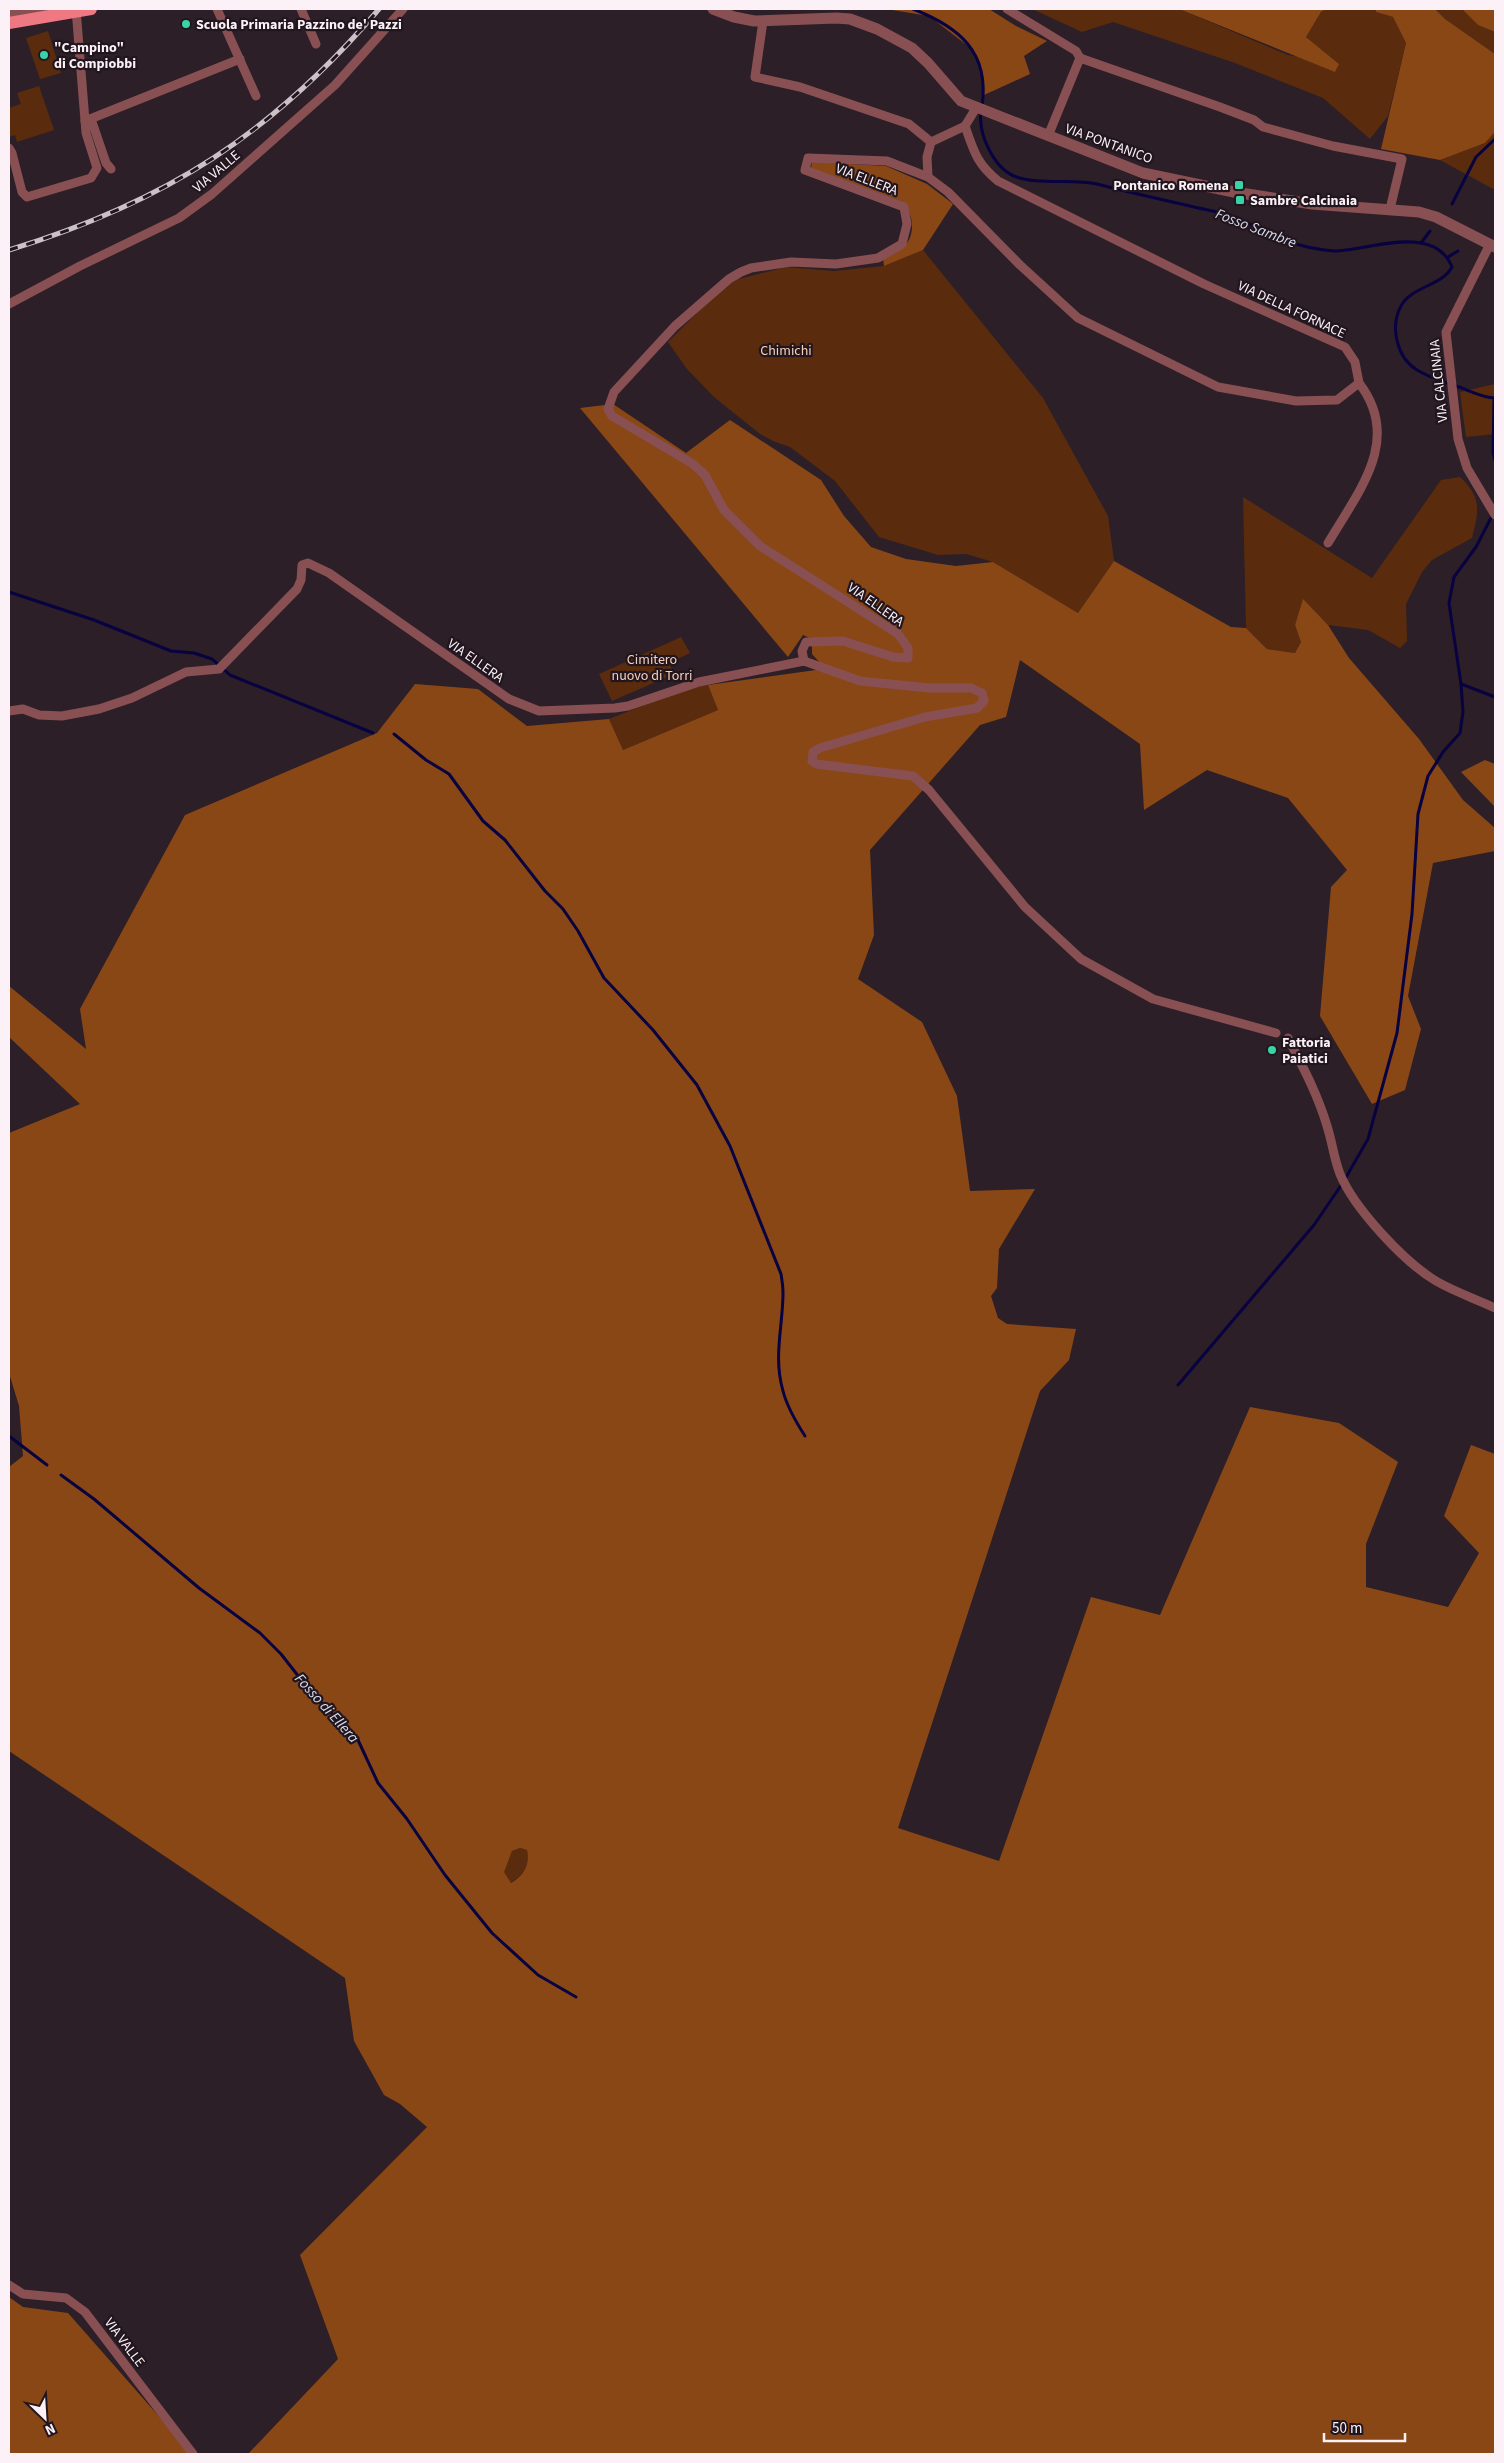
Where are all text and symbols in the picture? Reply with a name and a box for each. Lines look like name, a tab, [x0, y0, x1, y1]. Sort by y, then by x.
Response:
place label: Scuola Primaria Pazzino de' Pazzi	[196, 15, 402, 35]
marker: Scuola Primaria Pazzino de' Pazzi	[180, 18, 192, 30]
place label: "Campino" di Compiobbi	[54, 38, 136, 74]
marker: "Campino" di Compiobbi	[38, 49, 50, 61]
street label: VIA PONTANICO	[1062, 119, 1155, 169]
street label: VIA VALLE	[188, 146, 245, 198]
street label: VIA ELLERA	[833, 159, 901, 201]
place label: Pontanico Romena	[1113, 176, 1229, 196]
marker: Pontanico Romena	[1233, 179, 1245, 191]
place label: Sambre Calcinaia	[1250, 191, 1357, 211]
marker: Sambre Calcinaia	[1234, 194, 1246, 206]
water label: Fosso Sambre	[1212, 203, 1299, 254]
street label: VIA DELLA FORNACE	[1234, 276, 1349, 344]
street label: VIA CALCINAIA	[1425, 338, 1453, 423]
park label: Chimichi	[760, 341, 812, 361]
street label: VIA ELLERA	[843, 578, 908, 632]
street label: VIA ELLERA	[443, 634, 508, 688]
park label: Cimitero nuovo di Torri	[611, 650, 693, 686]
place label: Fattoria Paiatici	[1282, 1033, 1331, 1069]
marker: Fattoria Paiatici	[1266, 1044, 1278, 1056]
water label: Fosso di Ellera	[290, 1669, 364, 1748]
street label: VIA VALLE	[99, 2314, 149, 2371]
north arrow	[20, 2393, 70, 2443]
scale bar	[1324, 2410, 1405, 2442]
text: N	[42, 2418, 59, 2440]
text: 50 m	[1332, 2418, 1362, 2439]

